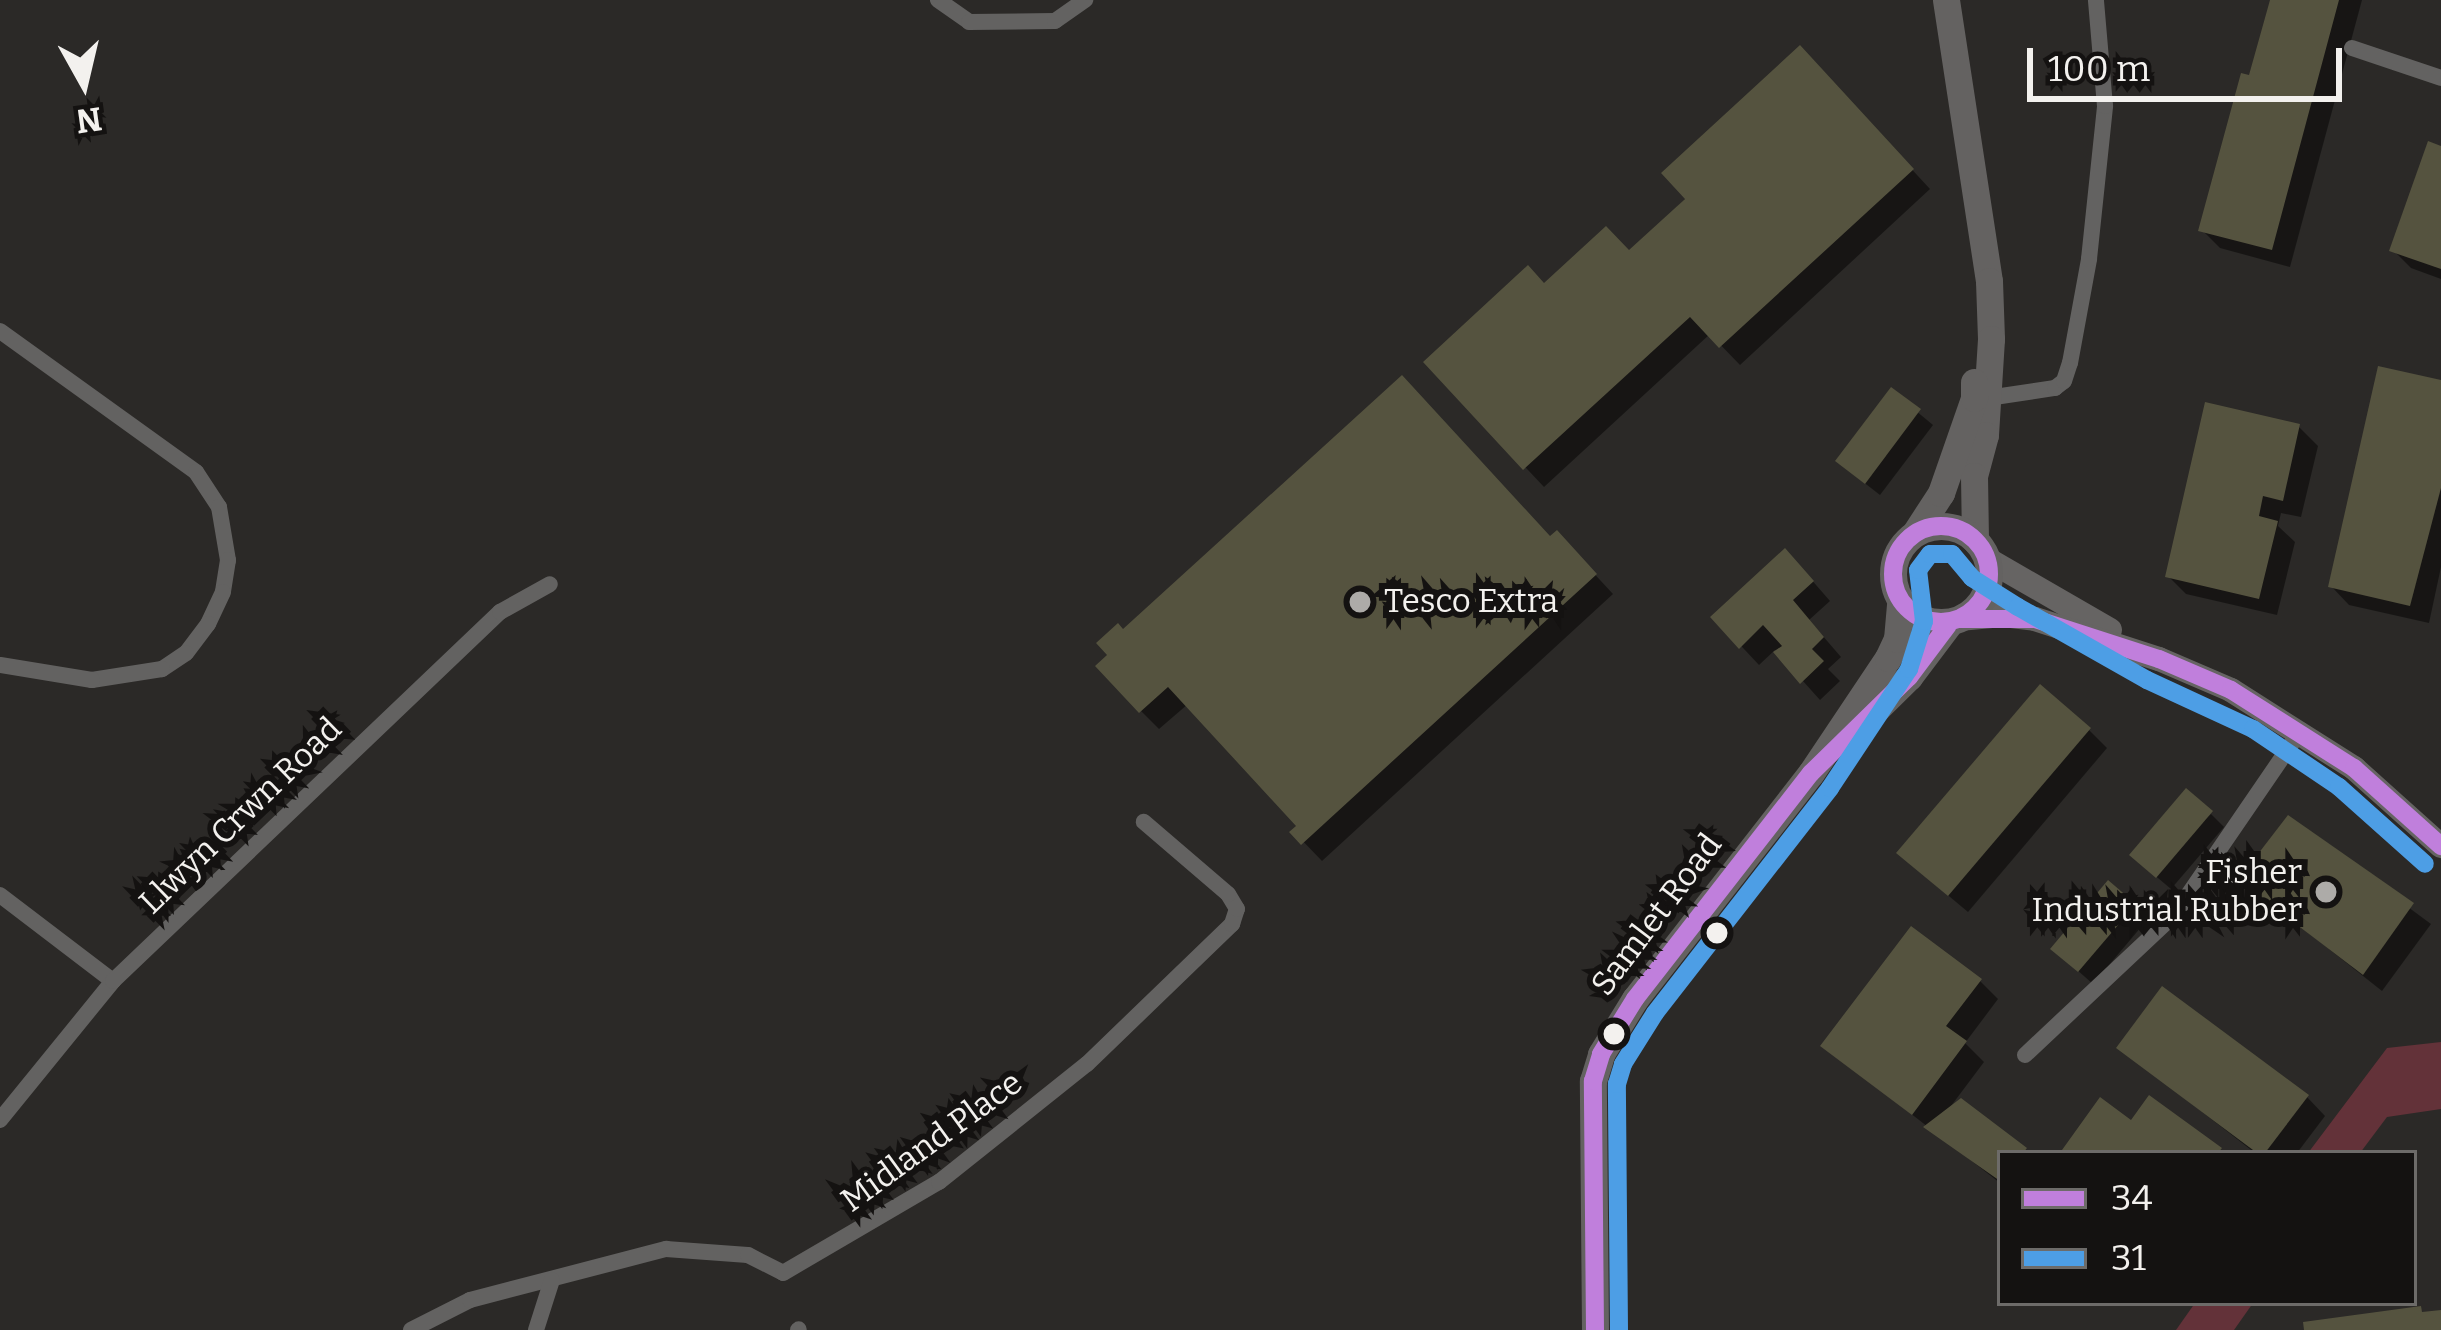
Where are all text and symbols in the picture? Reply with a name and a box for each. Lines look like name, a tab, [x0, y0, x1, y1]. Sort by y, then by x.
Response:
north arrow	[24, 24, 144, 144]
scale bar	[2033, 24, 2348, 98]
text: 100 m	[2048, 47, 2150, 91]
text: N	[74, 98, 104, 141]
place label: Tesco Extra	[1384, 582, 1558, 622]
marker: Tesco Extra	[1347, 589, 1373, 615]
street label: Llwyn Crwn Road	[132, 710, 350, 922]
street label: Samlet Road	[1583, 826, 1731, 1004]
place label: Fisher Industrial Rubber	[2032, 853, 2302, 931]
marker: Fisher Industrial Rubber	[2313, 879, 2339, 905]
unlabelled marker	[1706, 922, 1728, 944]
unlabelled marker	[1603, 1023, 1625, 1045]
street label: Midland Place	[834, 1063, 1030, 1221]
legend	[1997, 1150, 2417, 1306]
text: 34	[2111, 1176, 2153, 1220]
text: 31	[2111, 1236, 2146, 1280]

